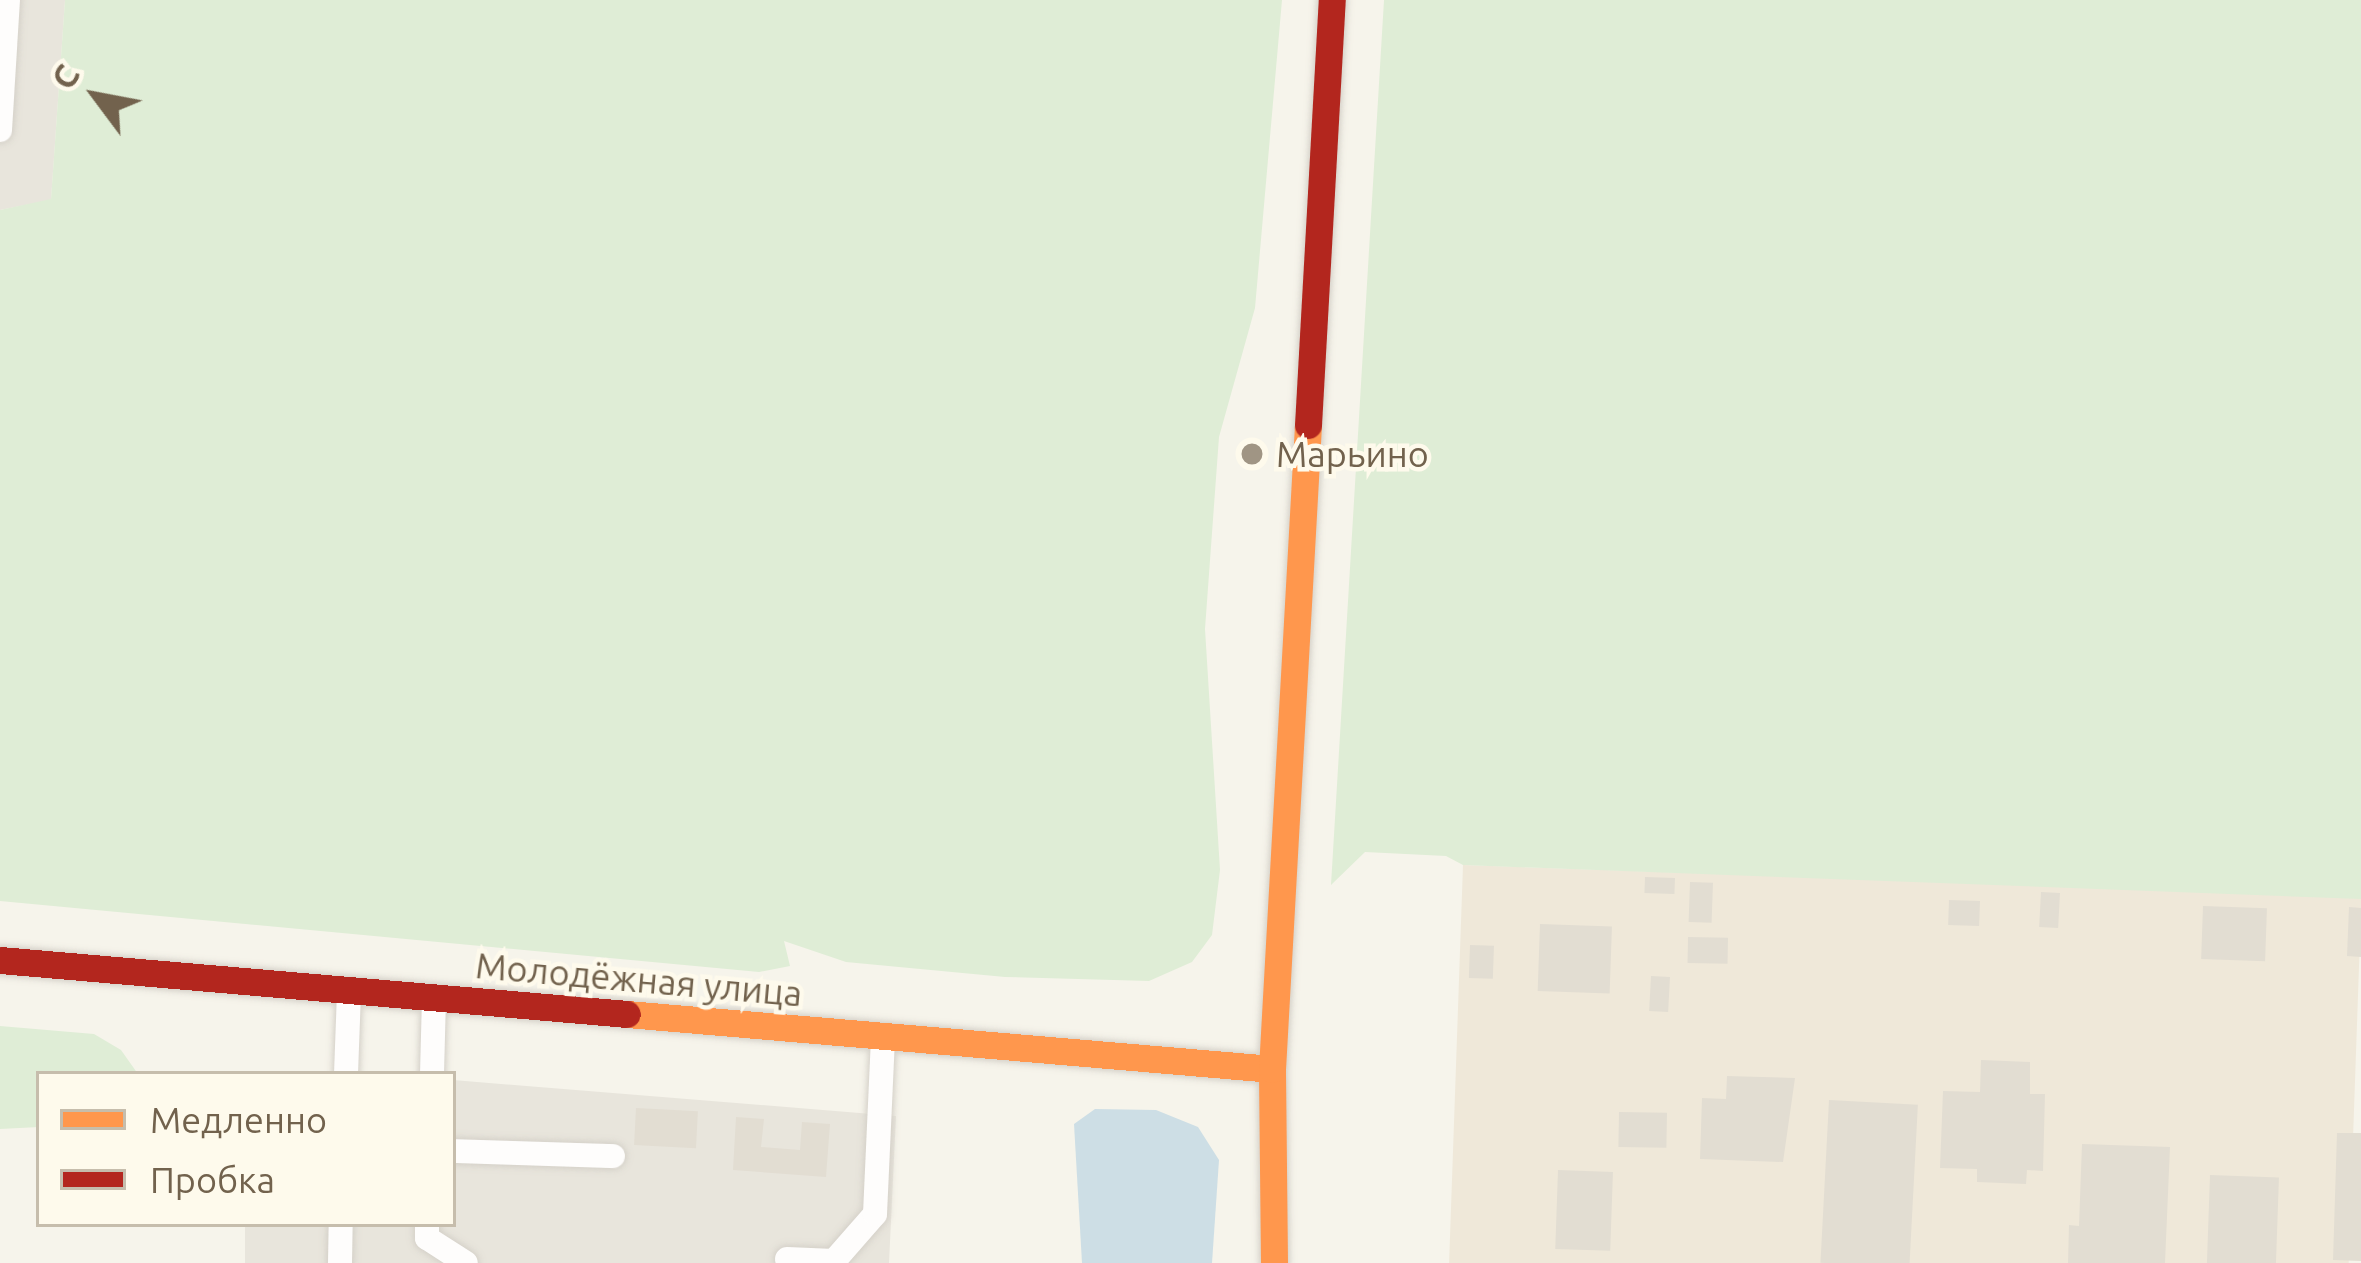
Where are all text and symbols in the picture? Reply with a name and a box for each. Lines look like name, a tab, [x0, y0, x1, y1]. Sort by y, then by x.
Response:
north arrow	[36, 36, 156, 156]
text: С	[44, 58, 86, 95]
place label: Марьино	[1276, 432, 1429, 476]
marker: Марьино	[1239, 441, 1265, 467]
street label: Молодёжная улица	[474, 943, 804, 1015]
legend	[36, 1071, 456, 1227]
text: Медленно	[150, 1099, 327, 1140]
text: Пробка	[150, 1159, 275, 1200]

